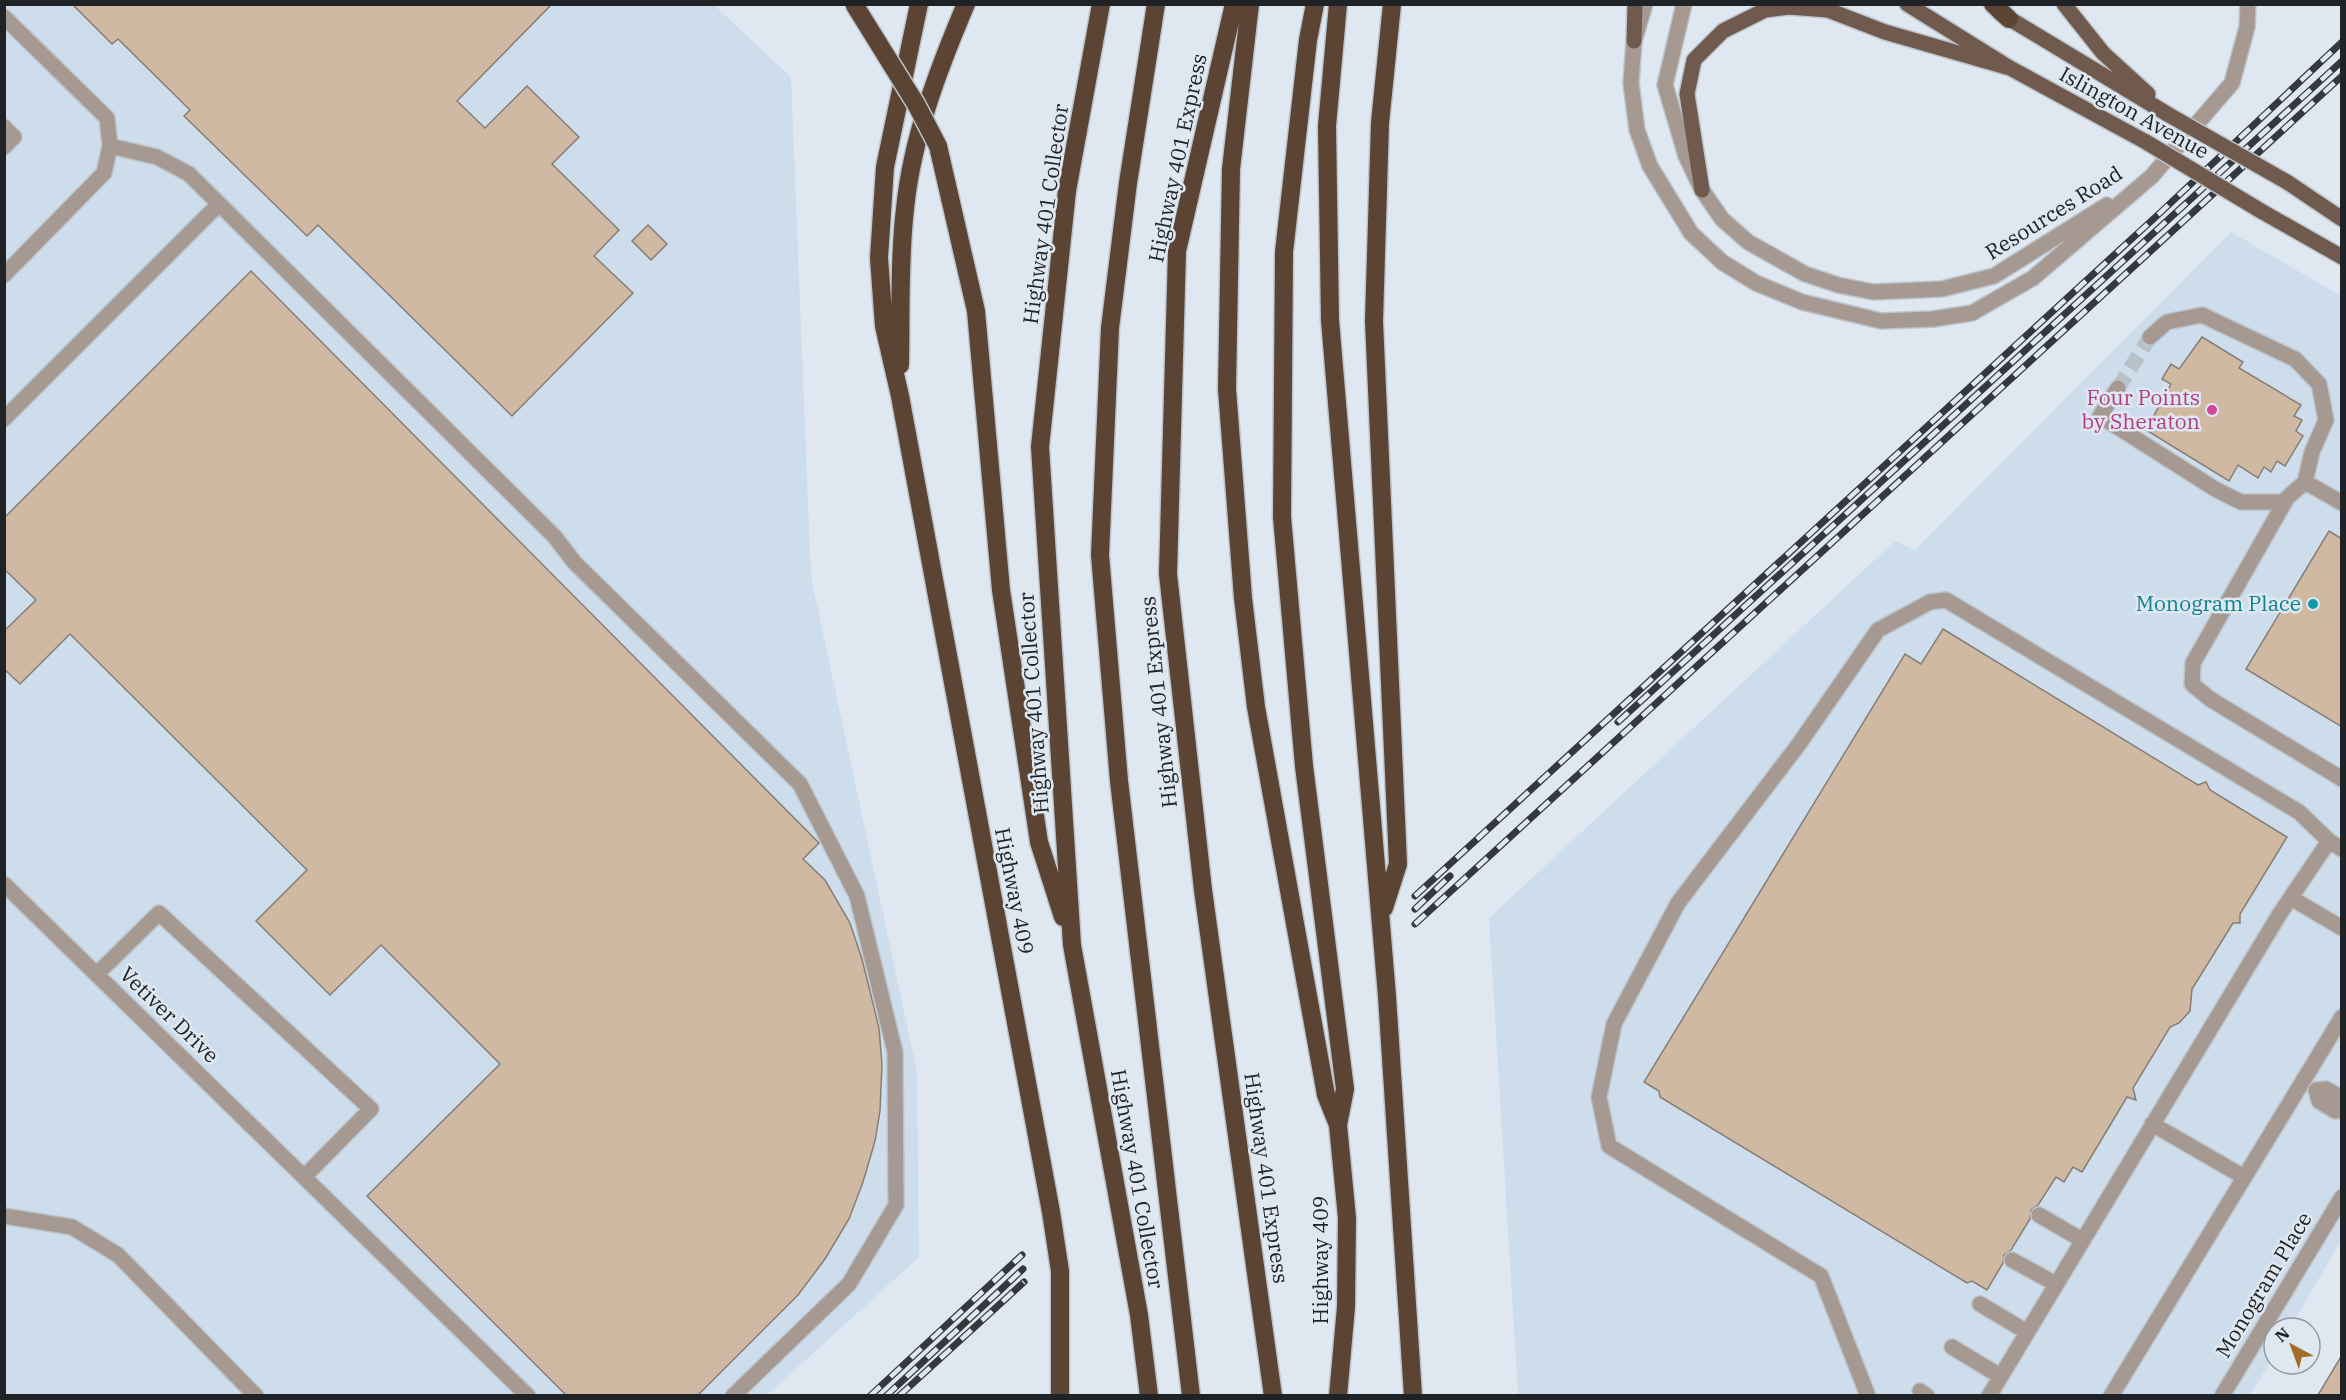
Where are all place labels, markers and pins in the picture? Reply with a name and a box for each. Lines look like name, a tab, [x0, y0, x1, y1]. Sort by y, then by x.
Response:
place label: Four Points by Sheraton	[2081, 383, 2200, 435]
marker: Four Points by Sheraton	[2205, 403, 2219, 417]
place label: Monogram Place	[2136, 589, 2301, 617]
marker: Monogram Place	[2306, 597, 2320, 611]

